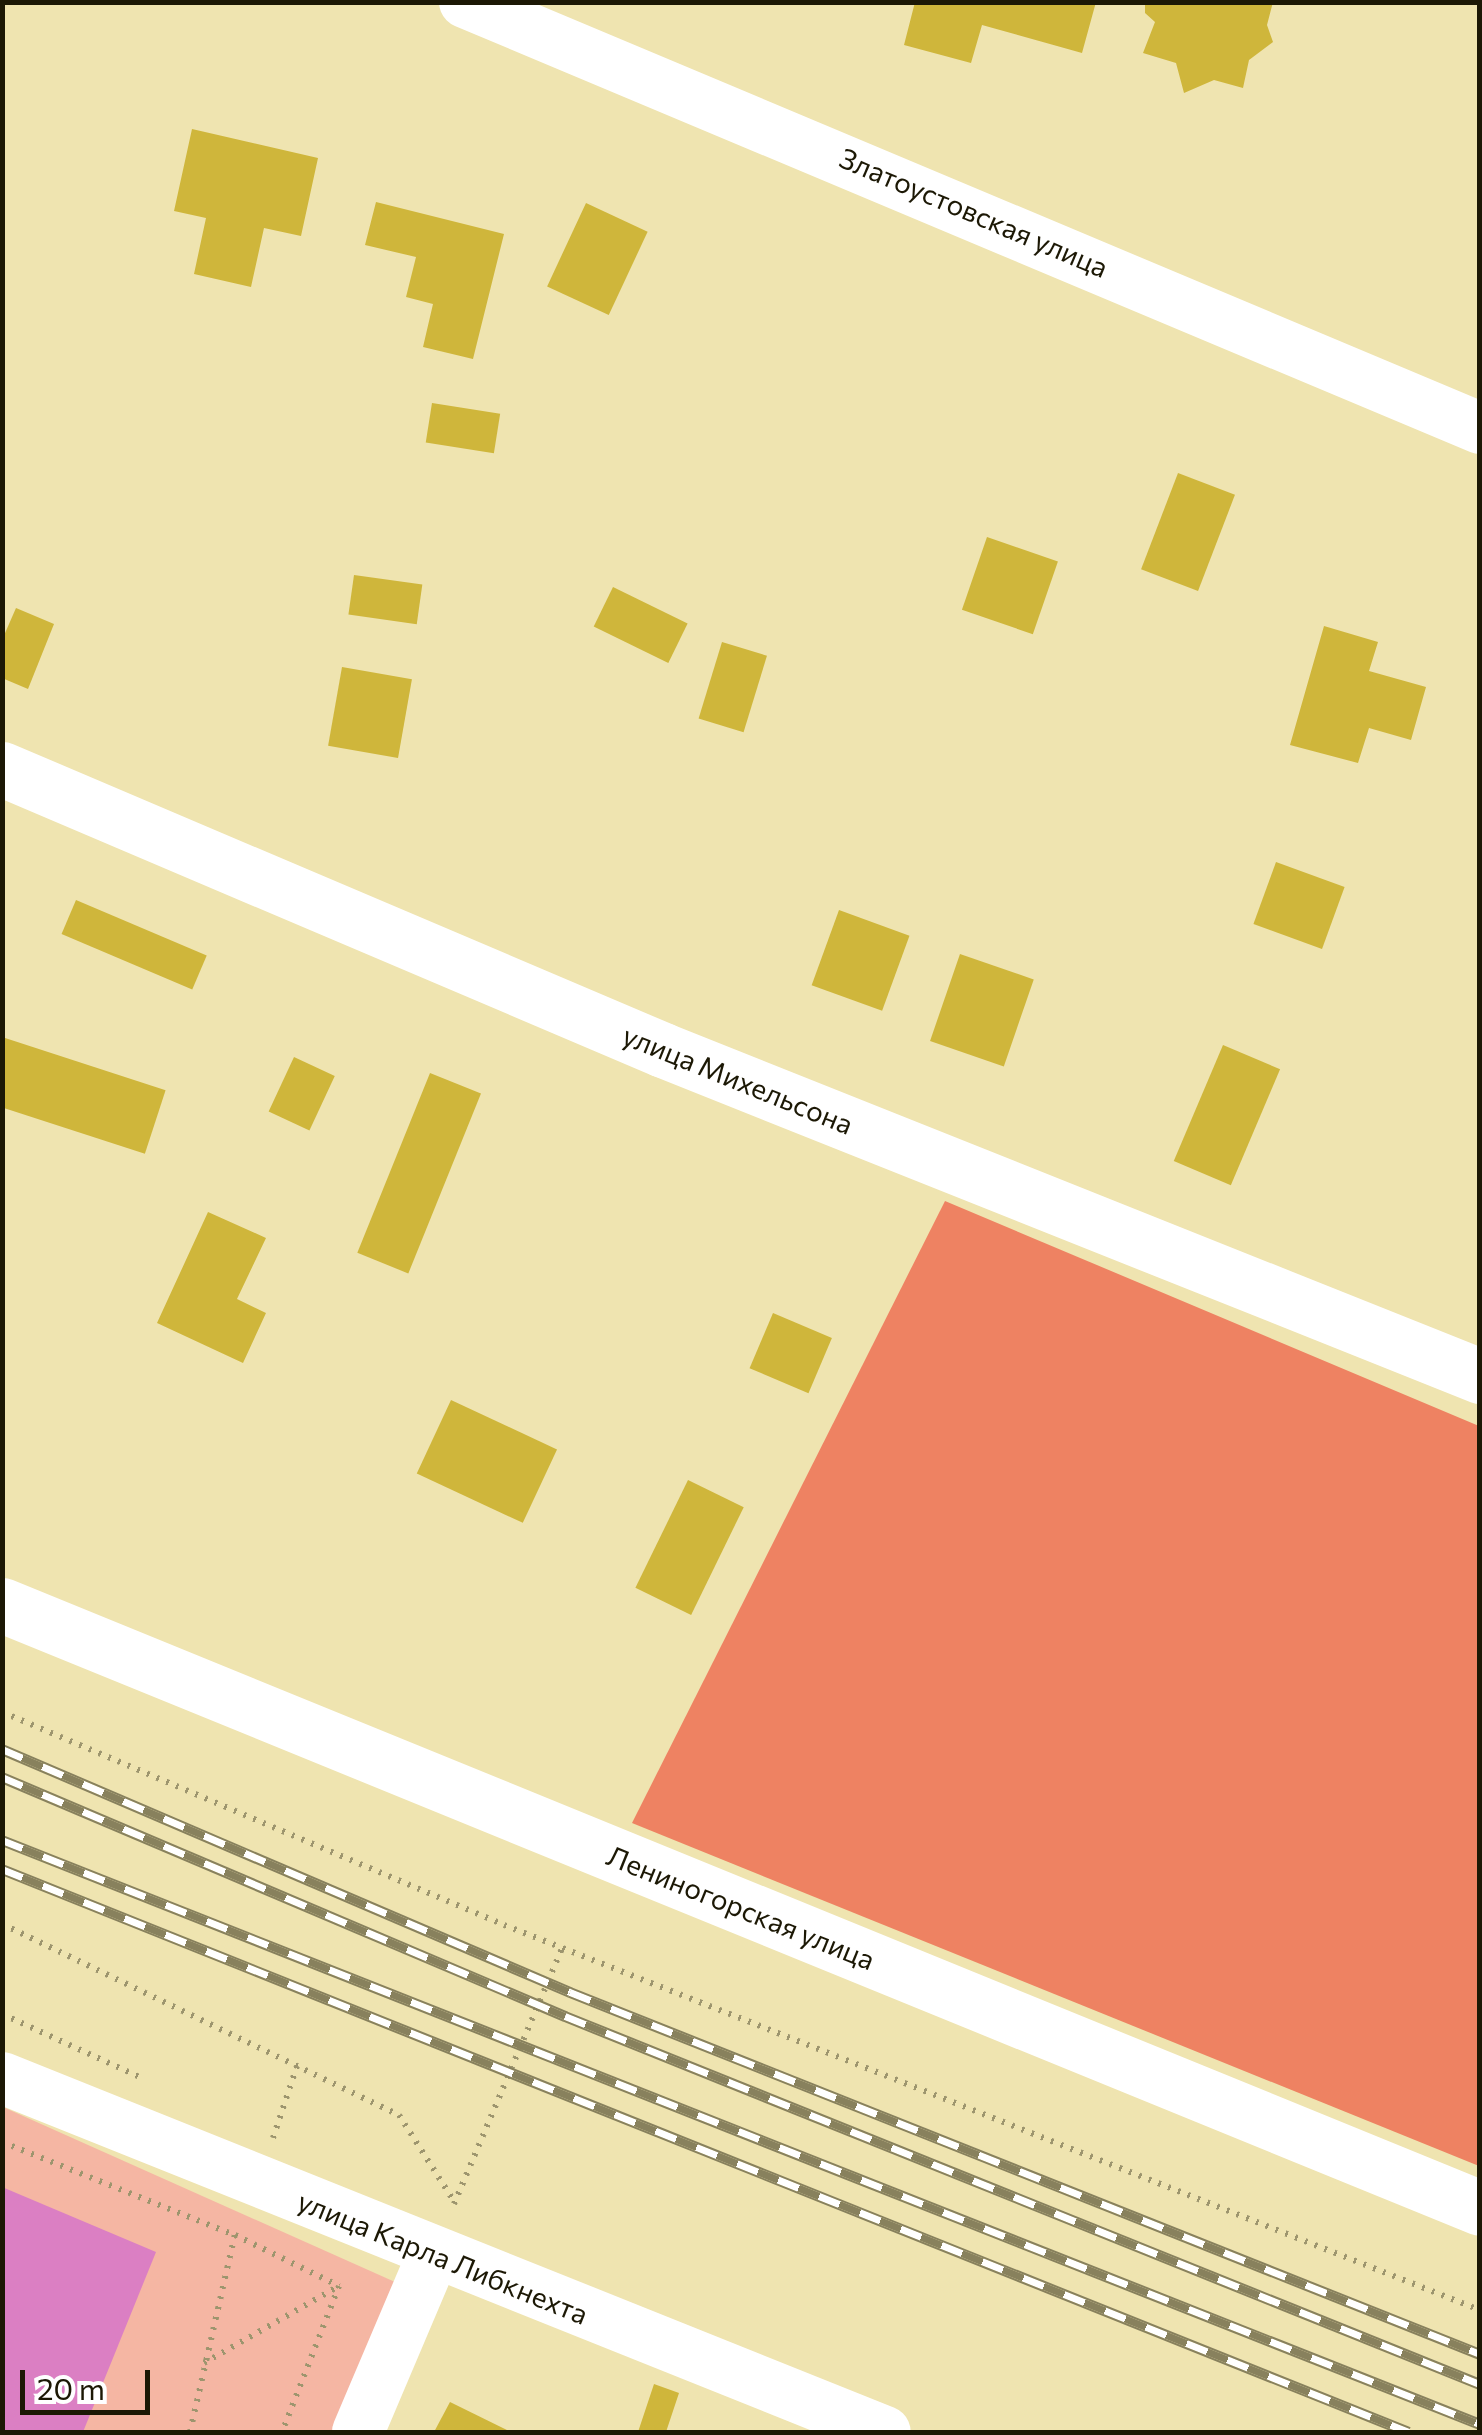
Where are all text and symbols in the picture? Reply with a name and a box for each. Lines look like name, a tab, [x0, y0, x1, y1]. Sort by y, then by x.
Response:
street label: Златоустовская улица	[835, 140, 1113, 284]
street label: улица Михельсона	[618, 1017, 858, 1141]
street label: Лениногорская улица	[602, 1838, 880, 1976]
street label: улица Карла Либкнехта	[293, 2183, 593, 2331]
scale bar	[25, 2350, 155, 2412]
text: 20 m	[37, 2369, 105, 2406]

